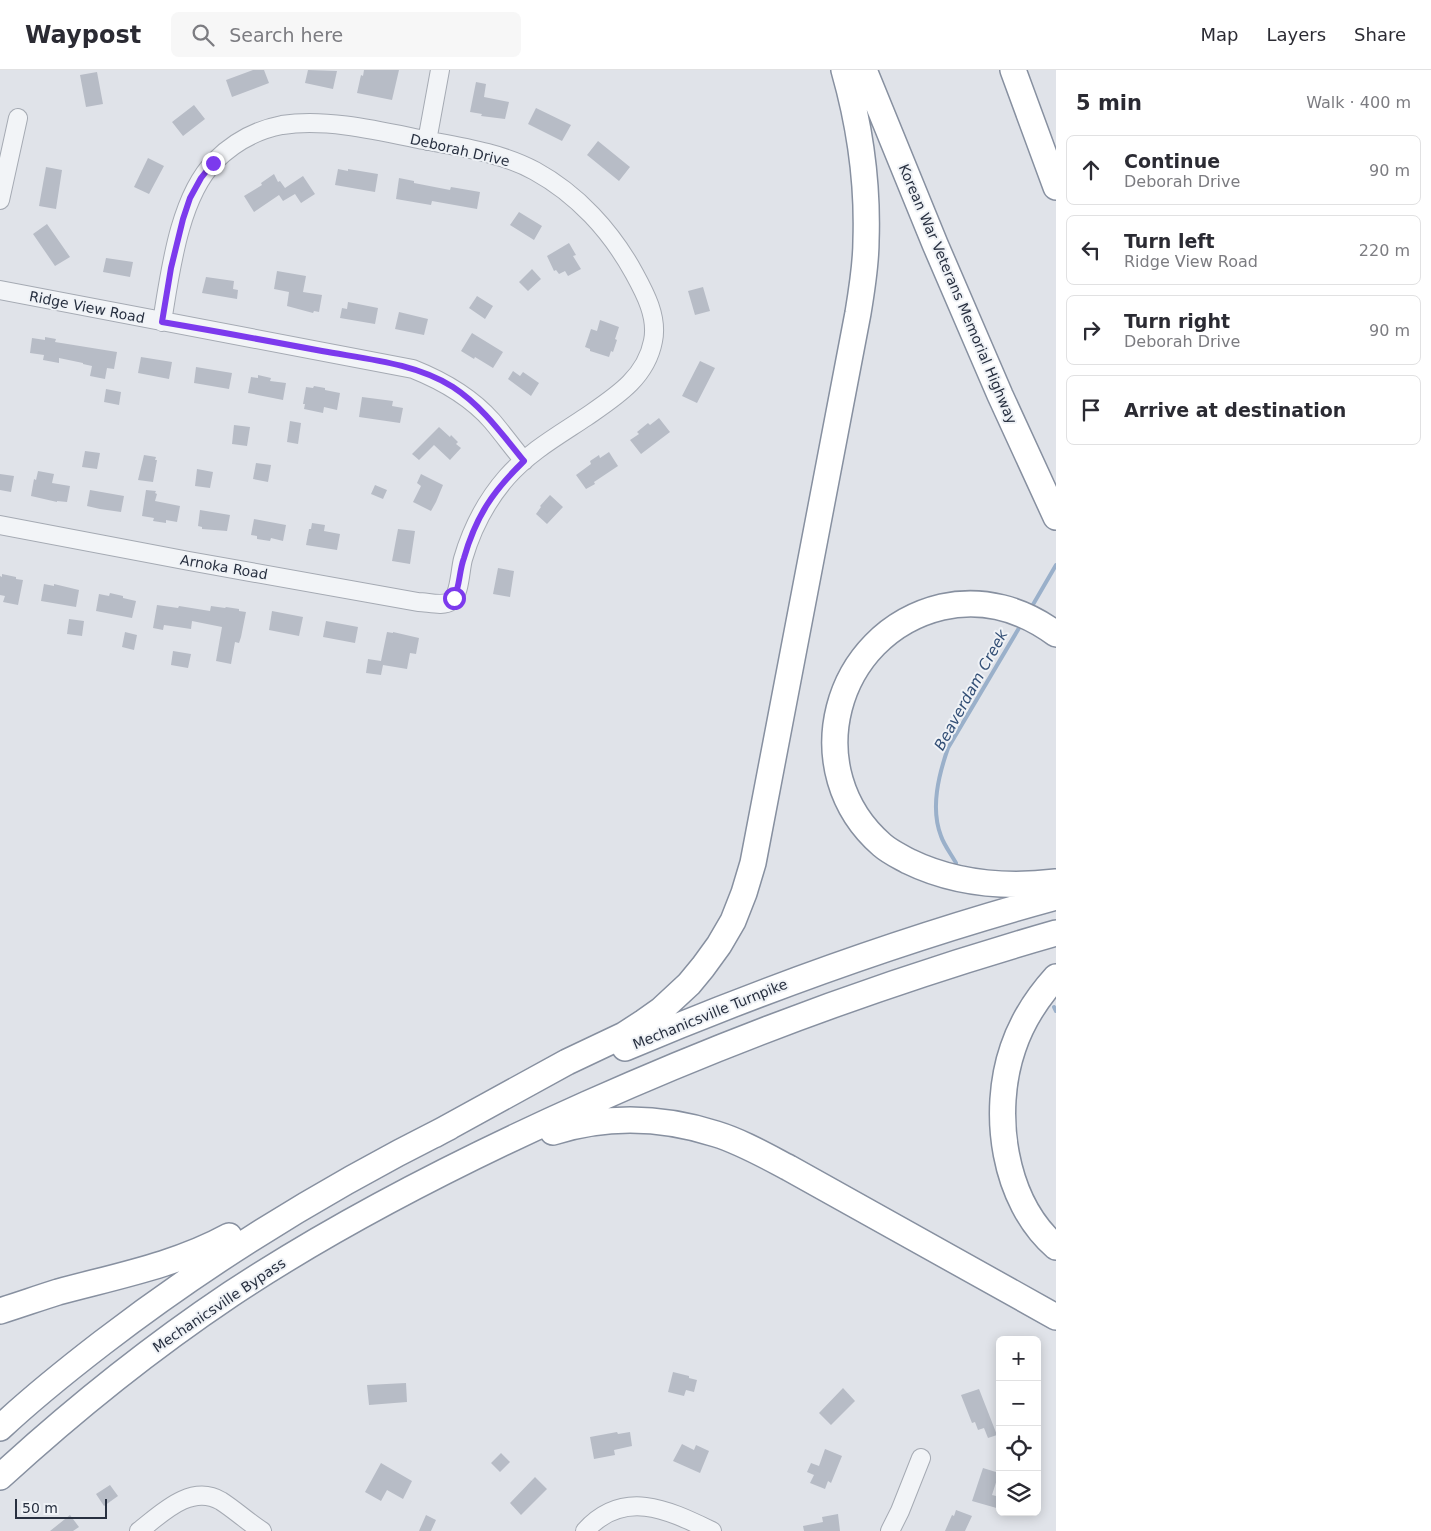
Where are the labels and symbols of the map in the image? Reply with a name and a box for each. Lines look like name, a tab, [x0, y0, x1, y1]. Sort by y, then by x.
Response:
street label: Deborah Drive	[409, 131, 511, 169]
route end	[202, 152, 225, 175]
street label: Korean War Veterans Memorial Highway	[896, 162, 1020, 426]
street label: Ridge View Road	[28, 288, 146, 326]
street label: Arnoka Road	[179, 551, 269, 583]
route start	[443, 587, 466, 610]
water label: Beaverdam Creek	[930, 626, 1012, 753]
street label: Mechanicsville Turnpike	[630, 976, 790, 1052]
street label: Mechanicsville Bypass	[150, 1255, 288, 1355]
scale bar	[15, 1496, 108, 1519]

